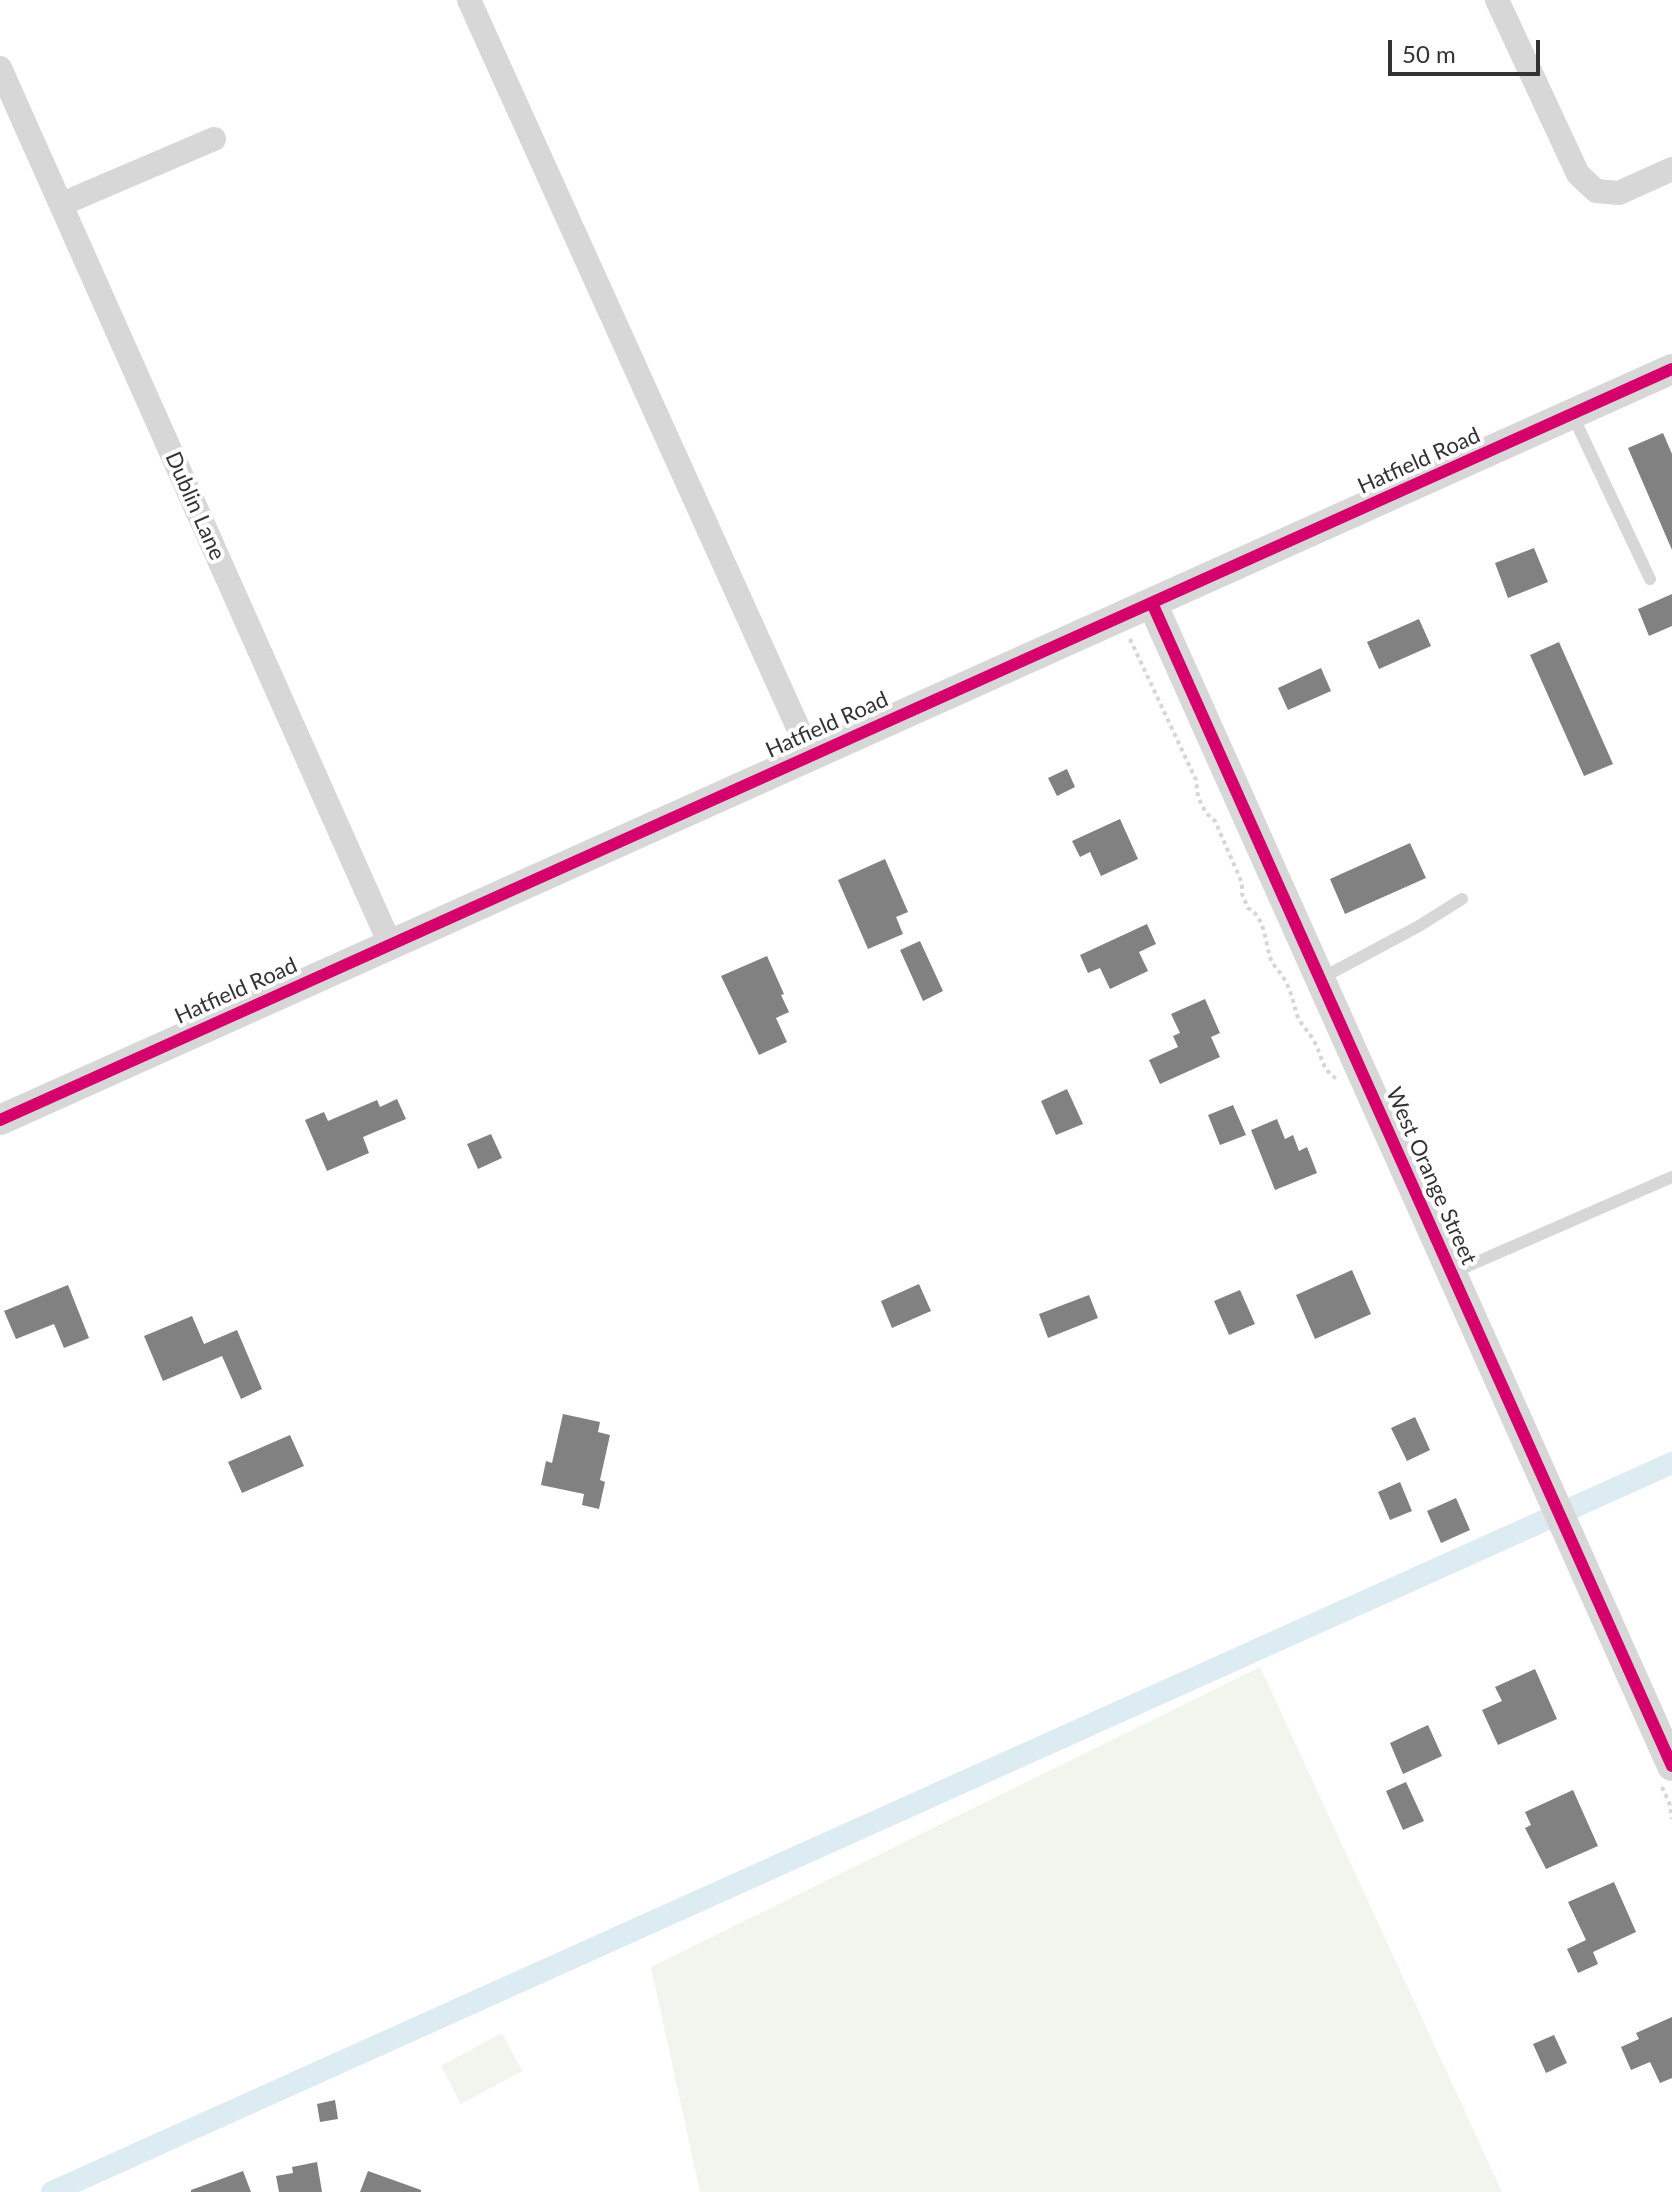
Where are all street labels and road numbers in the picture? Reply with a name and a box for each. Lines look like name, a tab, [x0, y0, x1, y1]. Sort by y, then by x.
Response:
street label: Hatfield Road	[1354, 422, 1484, 500]
street label: Dublin Lane	[159, 448, 231, 564]
street label: Hatfield Road	[762, 686, 892, 764]
street label: Hatfield Road	[171, 952, 301, 1030]
street label: West Orange Street	[1380, 1083, 1482, 1269]

